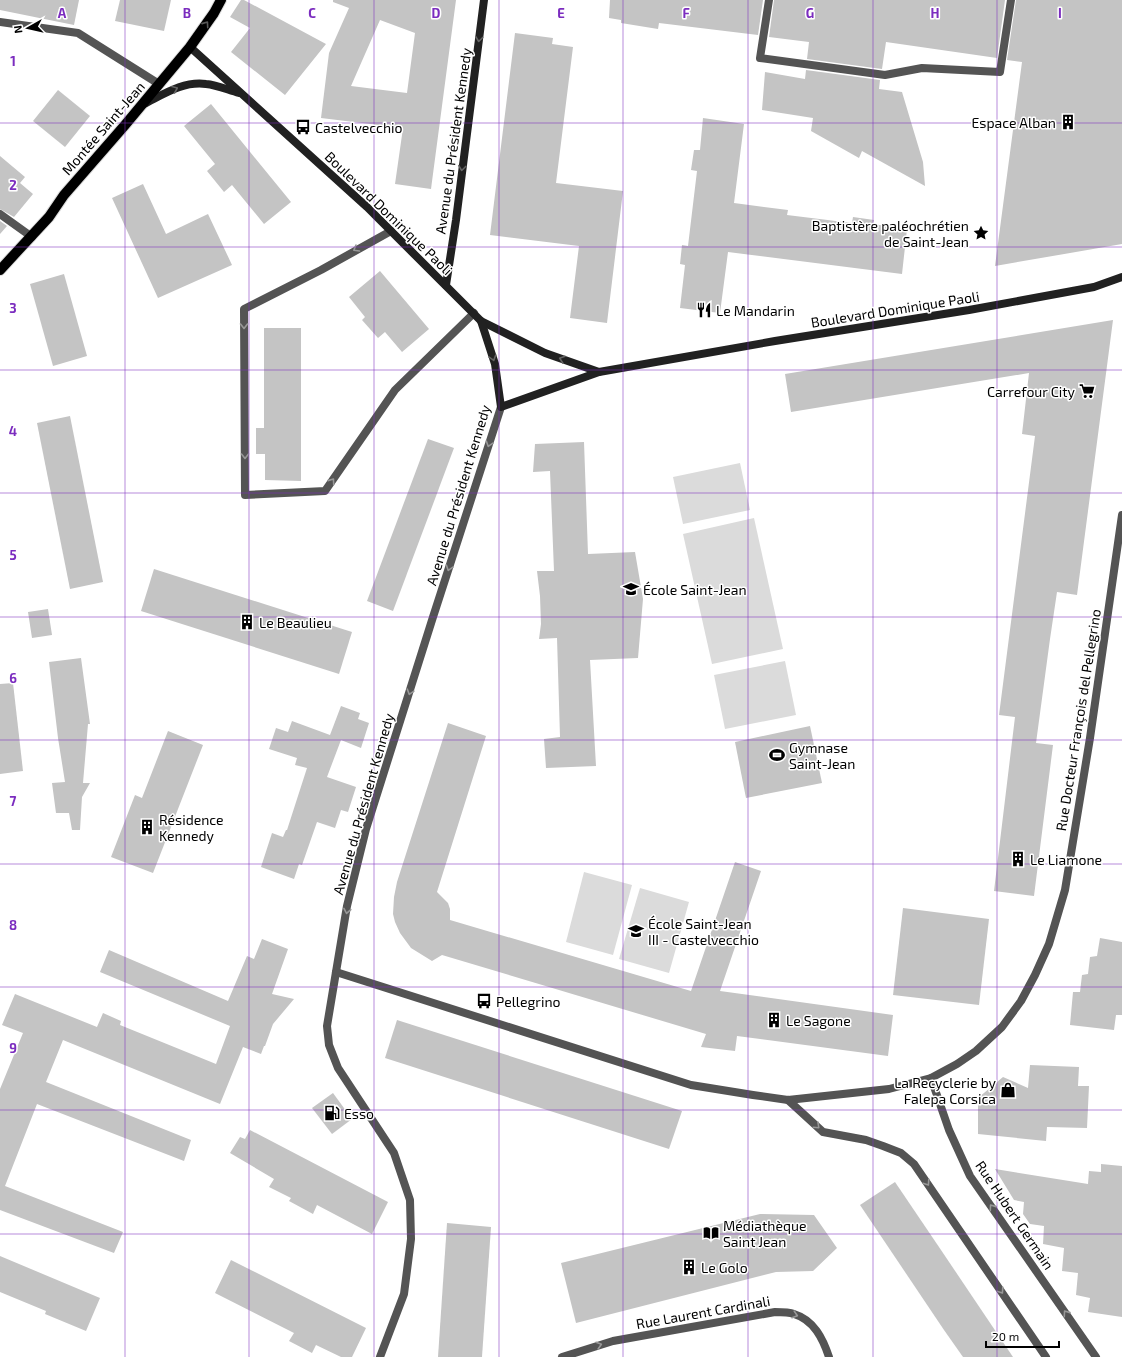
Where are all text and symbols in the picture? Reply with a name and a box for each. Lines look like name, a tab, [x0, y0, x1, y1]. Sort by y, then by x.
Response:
text: A	[58, 5, 67, 21]
text: B	[183, 5, 191, 21]
text: C	[308, 5, 316, 21]
text: D	[432, 5, 441, 21]
text: E	[557, 5, 565, 21]
text: F	[682, 5, 690, 21]
text: G	[806, 5, 814, 21]
text: H	[931, 5, 940, 21]
text: I	[1058, 5, 1062, 21]
north arrow	[8, 8, 48, 48]
one-way arrow	[201, 21, 209, 28]
text: N	[11, 25, 25, 34]
one-way arrow	[475, 36, 484, 42]
street label: Avenue du Président Kennedy	[432, 46, 475, 235]
text: 1	[10, 53, 16, 69]
street label: Montée Saint-Jean	[58, 78, 148, 178]
one-way arrow	[171, 85, 178, 93]
building icon: Espace Alban	[1059, 113, 1077, 131]
place label: Espace Alban	[972, 114, 1056, 131]
bus stop icon: Castelvecchio	[294, 118, 312, 136]
place label: Castelvecchio	[315, 119, 403, 136]
street label: Boulevard Dominique Paoli	[322, 148, 456, 278]
one-way arrow	[458, 165, 467, 171]
text: 2	[9, 177, 17, 193]
place label: Baptistère paléochrétien de Saint-Jean	[812, 217, 969, 250]
place icon: Baptistère paléochrétien de Saint-Jean	[972, 224, 990, 242]
one-way arrow	[353, 245, 360, 252]
street label: Boulevard Dominique Paoli	[809, 287, 981, 331]
text: 3	[9, 300, 17, 316]
restaurant icon: Le Mandarin	[695, 301, 713, 319]
place label: Le Mandarin	[716, 302, 795, 319]
one-way arrow	[240, 323, 248, 329]
one-way arrow	[488, 354, 497, 361]
one-way arrow	[559, 355, 566, 364]
supermarket icon: Carrefour City	[1078, 382, 1096, 400]
place label: Carrefour City	[987, 383, 1076, 400]
street label: Avenue du Président Kennedy	[422, 402, 494, 587]
text: 4	[9, 423, 17, 439]
one-way arrow	[485, 441, 494, 448]
one-way arrow	[241, 453, 249, 459]
one-way arrow	[327, 478, 335, 485]
text: 5	[9, 547, 17, 563]
one-way arrow	[445, 564, 454, 571]
school or university icon: École Saint-Jean	[622, 580, 640, 598]
place label: École Saint-Jean	[643, 581, 747, 598]
street label: Rue Docteur François del Pellegrino	[1052, 608, 1105, 832]
building icon: Le Beaulieu	[238, 613, 256, 631]
place label: Le Beaulieu	[259, 614, 332, 631]
text: 6	[9, 670, 17, 686]
one-way arrow	[406, 688, 414, 695]
street label: Avenue du Président Kennedy	[329, 711, 397, 897]
place label: Gymnase Saint-Jean	[789, 739, 855, 772]
sports icon: Gymnase Saint-Jean	[768, 746, 786, 764]
text: 7	[10, 793, 17, 809]
place label: Résidence Kennedy	[159, 811, 224, 844]
building icon: Résidence Kennedy	[138, 818, 156, 836]
building icon: Le Liamone	[1009, 850, 1027, 868]
place label: Le Liamone	[1030, 851, 1102, 868]
one-way arrow	[343, 908, 351, 914]
place label: École Saint-Jean III - Castelvecchio	[648, 915, 759, 948]
text: 8	[9, 917, 17, 933]
school or university icon: École Saint-Jean III - Castelvecchio	[627, 922, 645, 940]
bus stop icon: Pellegrino	[475, 992, 493, 1010]
place label: Pellegrino	[496, 993, 561, 1010]
building icon: Le Sagone	[765, 1011, 783, 1029]
place label: Le Sagone	[786, 1012, 851, 1029]
text: 9	[9, 1040, 17, 1056]
place label: La Recyclerie by Falepa Corsica	[894, 1074, 997, 1107]
shop icon: La Recyclerie by Falepa Corsica	[999, 1081, 1017, 1099]
fuel station icon: Esso	[323, 1104, 341, 1122]
place label: Esso	[344, 1105, 374, 1122]
one-way arrow	[812, 1121, 820, 1129]
street label: Rue Hubert Germain	[972, 1157, 1058, 1273]
one-way arrow	[923, 1179, 930, 1186]
one-way arrow	[990, 1204, 997, 1211]
place label: Médiathèque Saint Jean	[723, 1217, 806, 1250]
library icon: Médiathèque Saint Jean	[702, 1224, 720, 1242]
building icon: Le Golo	[680, 1258, 698, 1276]
place label: Le Golo	[701, 1259, 748, 1276]
one-way arrow	[996, 1286, 1003, 1293]
street label: Rue Laurent Cardinali	[635, 1292, 771, 1332]
one-way arrow	[792, 1310, 799, 1319]
one-way arrow	[1064, 1311, 1071, 1318]
scale bar	[986, 1323, 1059, 1349]
text: 20 m	[992, 1329, 1019, 1343]
one-way arrow	[595, 1342, 602, 1350]

